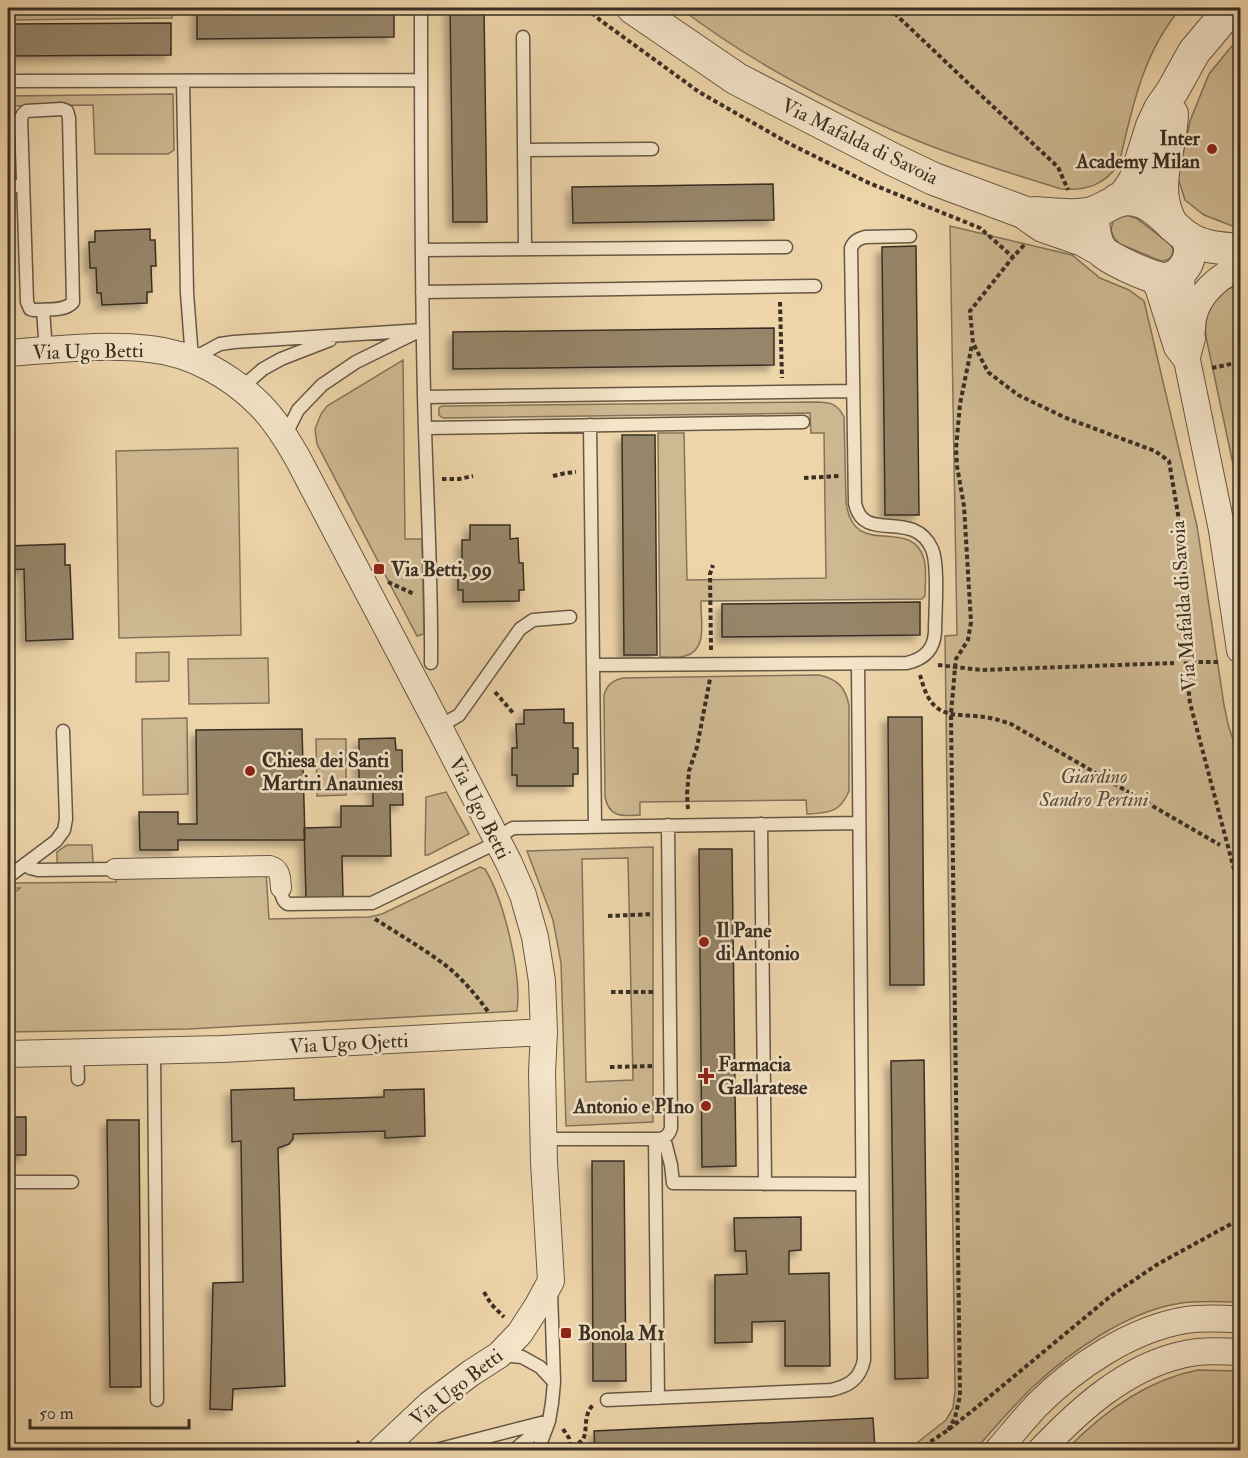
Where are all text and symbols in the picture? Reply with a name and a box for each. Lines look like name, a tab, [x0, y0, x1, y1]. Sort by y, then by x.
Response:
street label: Via Mafalda di Savoia	[777, 93, 943, 191]
place label: Inter Academy Milan	[1075, 126, 1201, 175]
marker: Inter Academy Milan	[1205, 142, 1219, 156]
street label: Via Ugo Betti	[32, 338, 144, 365]
street label: Via Mafalda di Savoia	[1165, 519, 1202, 692]
place label: Via Betti, 99	[390, 557, 492, 582]
marker: Via Betti, 99	[372, 562, 386, 576]
place label: Chiesa dei Santi Martiri Anauniesi	[261, 748, 404, 796]
street label: Via Ugo Betti	[443, 753, 516, 864]
marker: Chiesa dei Santi Martiri Anauniesi	[243, 764, 257, 778]
park label: Giardino Sandro Pertini	[1039, 764, 1149, 812]
place label: Il Pane di Antonio	[716, 918, 800, 966]
marker: Il Pane di Antonio	[697, 935, 711, 949]
street label: Via Ugo Ojetti	[289, 1028, 409, 1059]
place label: Farmacia Gallaratese	[718, 1052, 808, 1100]
marker: Farmacia Gallaratese	[699, 1069, 713, 1083]
place label: Antonio e PIno	[572, 1094, 694, 1119]
marker: Antonio e PIno	[699, 1099, 713, 1113]
place label: Bonola M1	[578, 1321, 665, 1346]
marker: Bonola M1	[559, 1326, 573, 1340]
street label: Via Ugo Betti	[405, 1343, 508, 1432]
scale bar	[30, 1392, 189, 1430]
text: 50 m	[39, 1402, 74, 1425]

